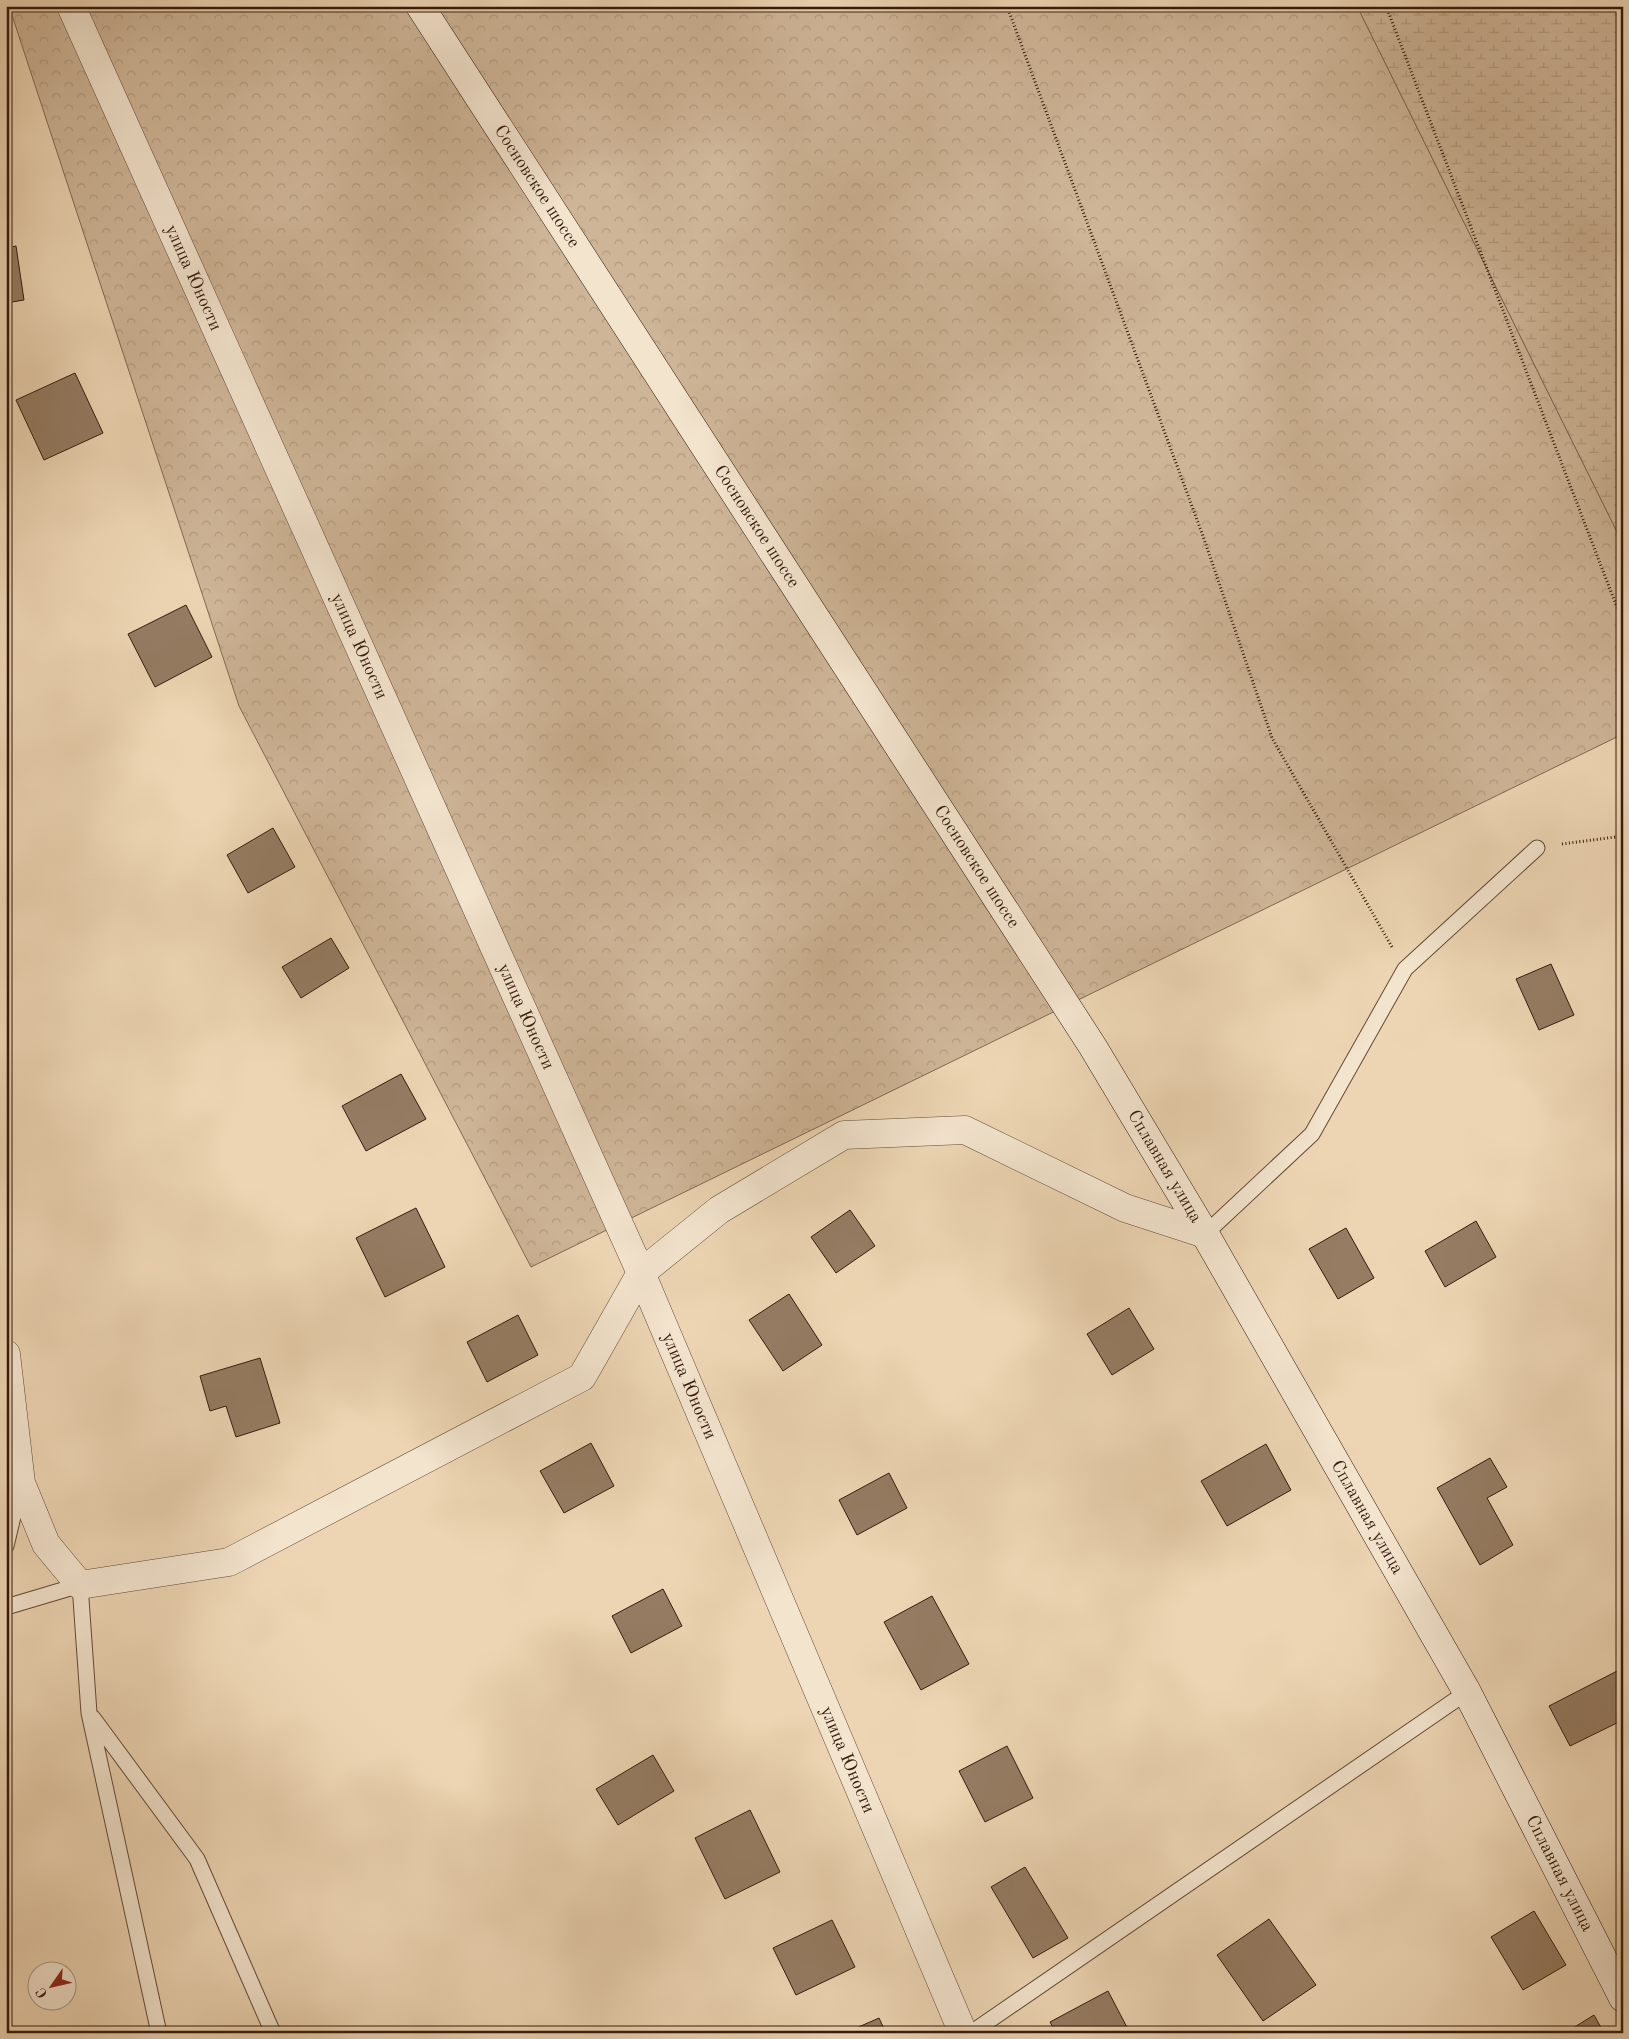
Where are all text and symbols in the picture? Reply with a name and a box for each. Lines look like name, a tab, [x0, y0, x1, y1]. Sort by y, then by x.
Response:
street label: Сосновское шоссе	[491, 122, 583, 251]
street label: улица Юности	[162, 222, 225, 333]
street label: Сосновское шоссе	[710, 462, 803, 591]
street label: улица Юности	[327, 591, 391, 702]
street label: Сосновское шоссе	[930, 802, 1023, 931]
street label: улица Юности	[494, 961, 557, 1072]
street label: Сплавная улица	[1124, 1107, 1205, 1226]
street label: улица Юности	[658, 1330, 719, 1442]
street label: Сплавная улица	[1328, 1457, 1407, 1577]
street label: улица Юности	[817, 1704, 878, 1816]
street label: Сплавная улица	[1523, 1813, 1597, 1935]
north arrow	[28, 1962, 78, 2012]
text: С	[34, 1985, 50, 2000]

